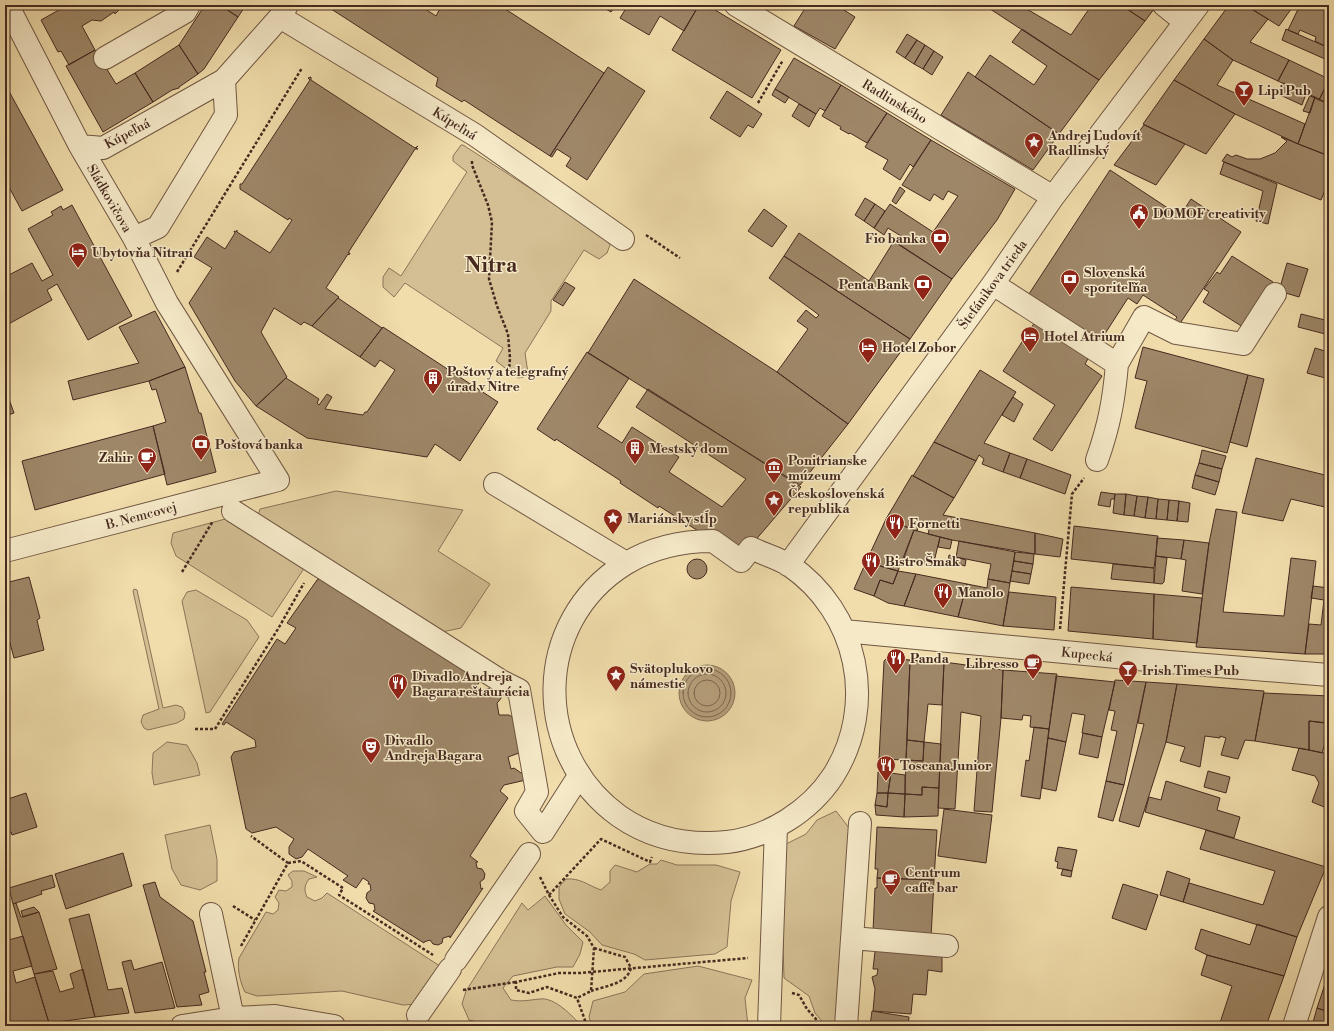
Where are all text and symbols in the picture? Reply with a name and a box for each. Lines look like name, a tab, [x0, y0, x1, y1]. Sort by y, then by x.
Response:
street label: Radlinského	[859, 76, 930, 128]
bar icon: Lipi Pub	[1233, 79, 1255, 107]
place label: Lipi Pub	[1258, 83, 1311, 99]
street label: Kúpeľná	[429, 104, 480, 144]
street label: Kúpeľná	[102, 115, 153, 153]
place label: Andrej Ľudovít Radlinský	[1047, 128, 1141, 159]
place icon: Andrej Ľudovít Radlinský	[1023, 131, 1045, 159]
street label: Sládkovičova	[83, 161, 135, 236]
public building icon: DOMOF creativity	[1128, 202, 1150, 230]
place label: DOMOF creativity	[1153, 206, 1266, 222]
bank icon: Fio banka	[929, 227, 951, 255]
place label: Fio banka	[865, 231, 927, 247]
street label: Štefánikova trieda	[954, 236, 1031, 332]
hotel icon: Ubytovňa Nitran	[67, 241, 89, 269]
place label: Ubytovňa Nitran	[92, 245, 193, 261]
district label: Nitra	[465, 253, 518, 279]
place label: Slovenská sporiteľňa	[1084, 265, 1148, 296]
bank icon: Slovenská sporiteľňa	[1059, 268, 1081, 296]
bank icon: Penta Bank	[912, 273, 934, 301]
place label: Penta Bank	[839, 277, 910, 293]
hotel icon: Hotel Atrium	[1019, 325, 1041, 353]
place label: Hotel Atrium	[1044, 329, 1125, 345]
hotel icon: Hotel Zobor	[857, 336, 879, 364]
place label: Hotel Zobor	[882, 340, 957, 356]
place label: Poštový a telegrafný úrad v Nitre	[447, 364, 569, 395]
building icon: Poštový a telegrafný úrad v Nitre	[422, 367, 444, 395]
bank icon: Poštová banka	[190, 433, 212, 461]
place label: Poštová banka	[215, 437, 304, 453]
building icon: Mestský dom	[624, 437, 646, 465]
place label: Mestský dom	[649, 441, 728, 457]
cafe icon: Zahir	[136, 446, 158, 474]
place label: Zahir	[99, 450, 133, 466]
place label: Ponitrianske múzeum	[788, 453, 867, 484]
museum icon: Ponitrianske múzeum	[763, 456, 785, 484]
place label: Československá republika	[788, 485, 886, 517]
place icon: Československá republika	[763, 489, 785, 517]
street label: B. Nemcovej	[103, 499, 179, 533]
place icon: Mariánsky stĺp	[602, 507, 624, 535]
place label: Mariánsky stĺp	[627, 510, 717, 527]
restaurant icon: Fornetti	[884, 512, 906, 540]
place label: Fornetti	[909, 516, 960, 532]
restaurant icon: Bistro Šmak	[860, 550, 882, 578]
place label: Bistro Šmak	[885, 553, 961, 570]
restaurant icon: Manolo	[932, 581, 954, 609]
place label: Manolo	[957, 585, 1004, 601]
street label: Kupecká	[1060, 644, 1114, 666]
restaurant icon: Panda	[885, 647, 907, 675]
place label: Panda	[910, 651, 950, 667]
cafe icon: Libresso	[1022, 652, 1044, 680]
place label: Libresso	[966, 656, 1019, 672]
bar icon: Irish Times Pub	[1117, 659, 1139, 687]
place label: Svätoplukovo námestie	[630, 661, 713, 692]
place label: Irish Times Pub	[1142, 663, 1239, 679]
place icon: Svätoplukovo námestie	[605, 664, 627, 692]
place label: Divadlo Andreja Bagara reštaurácia	[412, 669, 530, 700]
restaurant icon: Divadlo Andreja Bagara reštaurácia	[387, 672, 409, 700]
place label: Divadlo Andreja Bagara	[384, 733, 483, 764]
theatre icon: Divadlo Andreja Bagara	[360, 736, 382, 764]
restaurant icon: Toscana Junior	[875, 754, 897, 782]
place label: Toscana Junior	[900, 758, 992, 774]
place label: Centrum caffe bar	[905, 865, 961, 896]
cafe icon: Centrum caffe bar	[880, 868, 902, 896]

